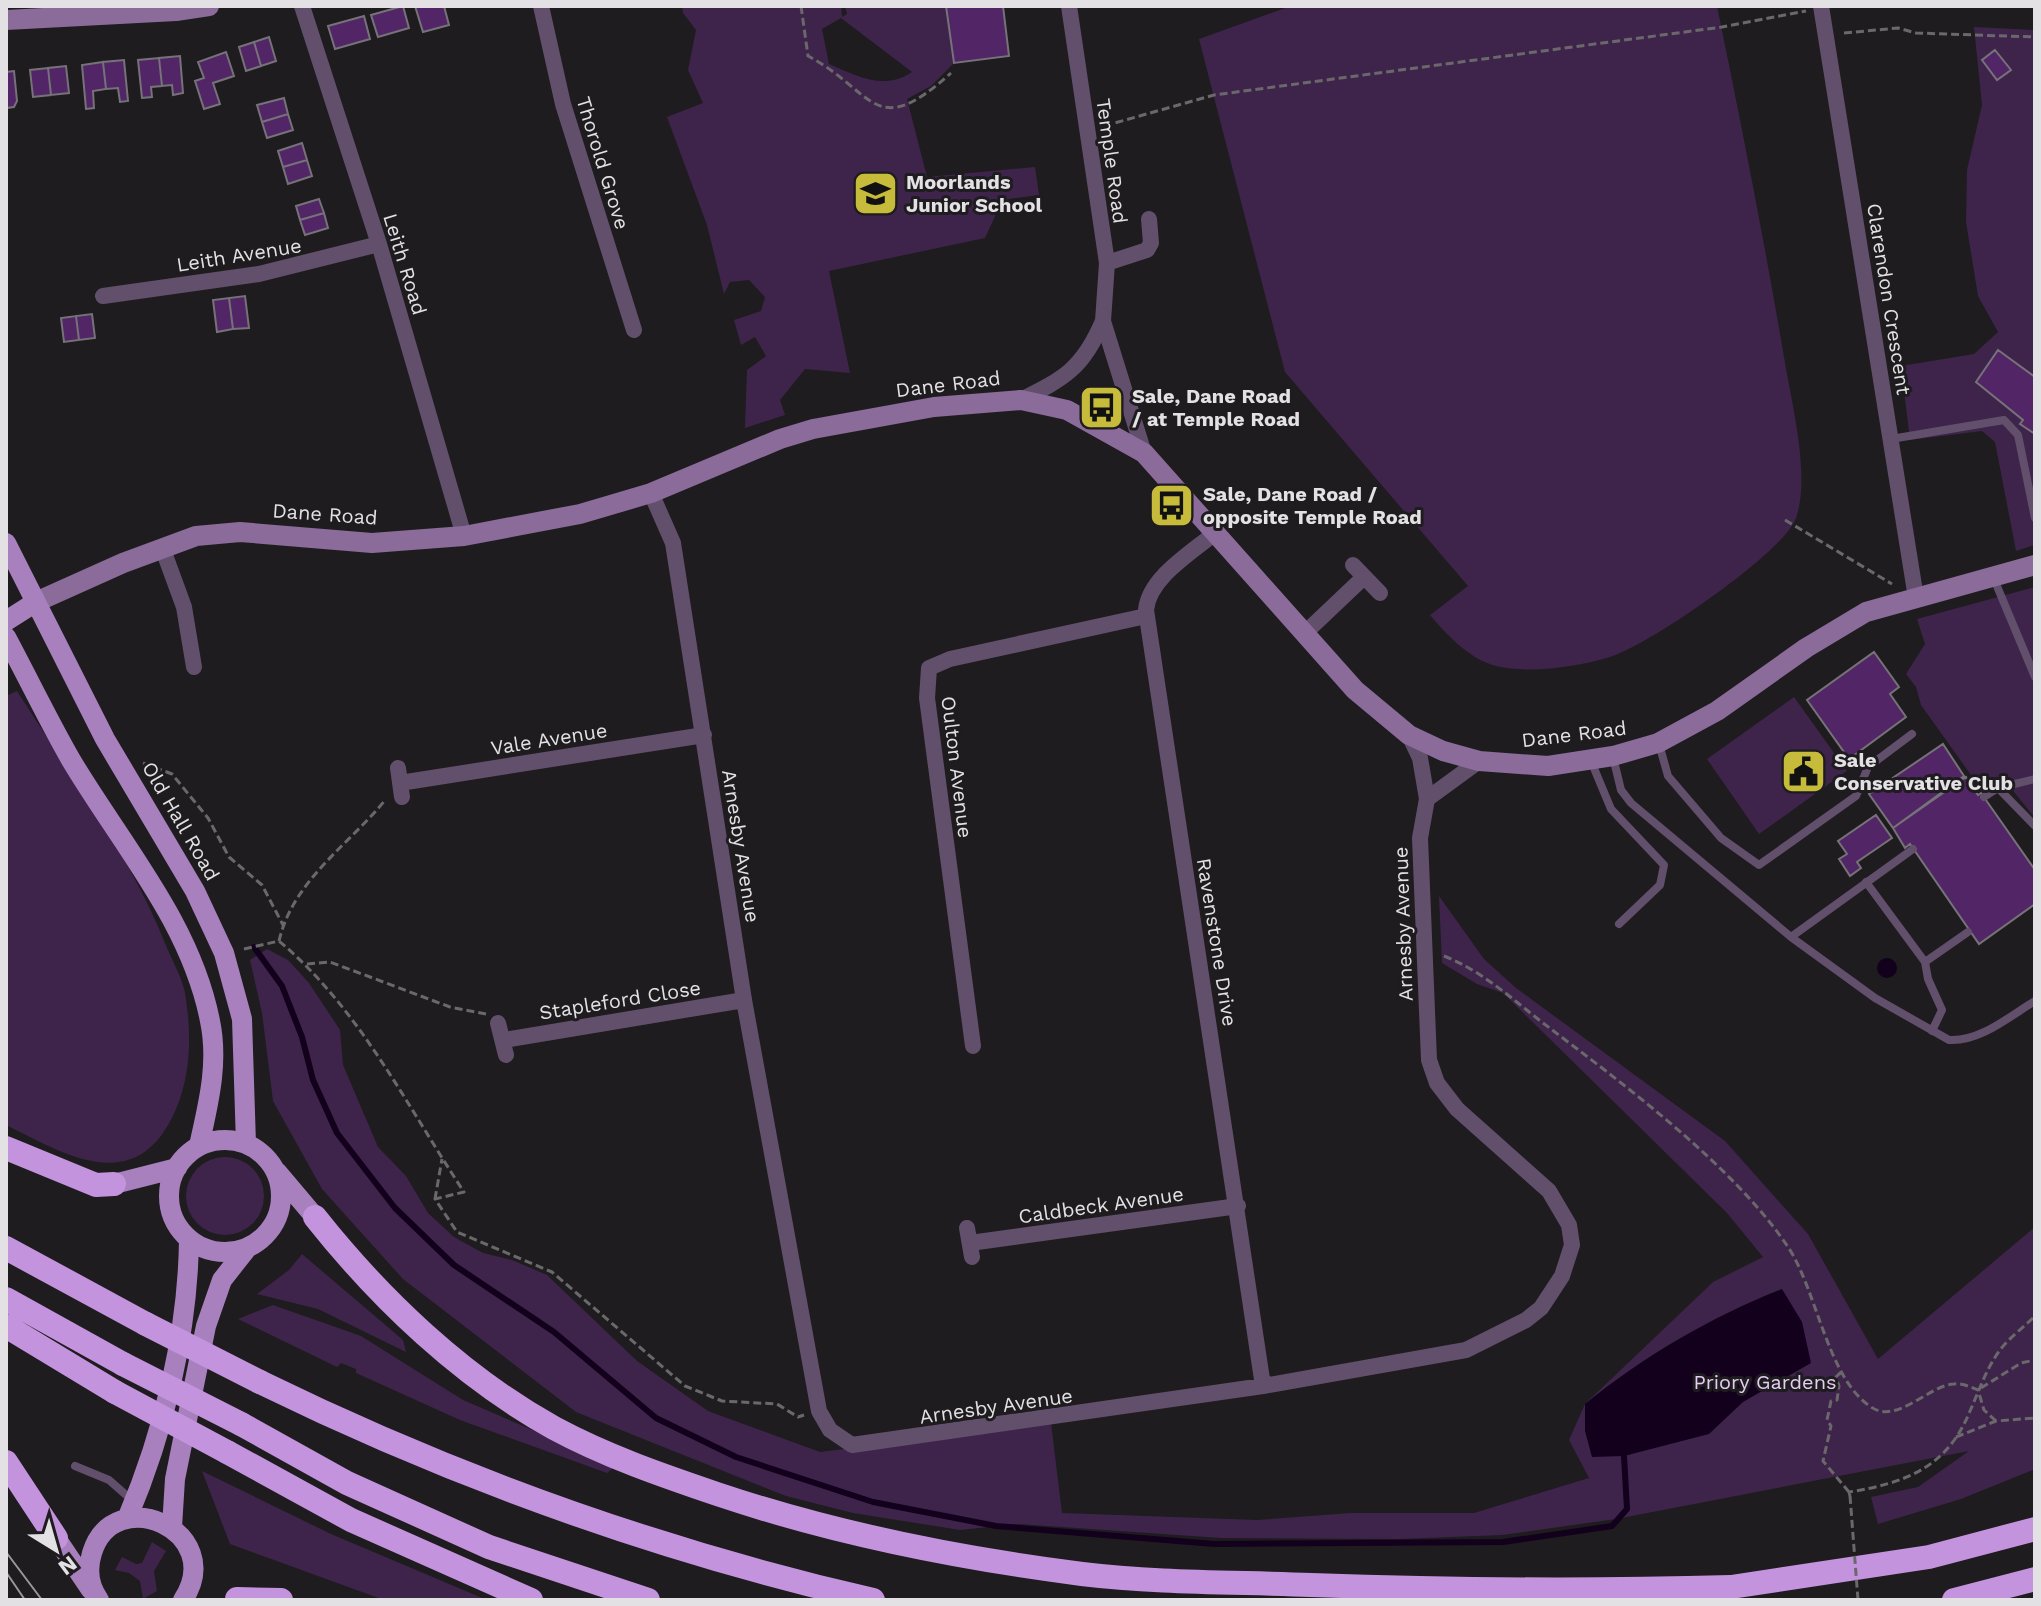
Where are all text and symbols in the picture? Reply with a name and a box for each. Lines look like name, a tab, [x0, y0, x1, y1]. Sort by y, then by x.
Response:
street label: Thorold Grove	[571, 94, 635, 232]
street label: Temple Road	[1091, 97, 1133, 225]
school or university icon: Moorlands Junior School	[851, 170, 899, 218]
place label: Moorlands Junior School	[906, 170, 1042, 217]
street label: Clarendon Crescent	[1862, 201, 1916, 397]
street label: Leith Road	[378, 210, 432, 318]
street label: Leith Avenue	[175, 233, 303, 277]
street label: Dane Road	[894, 366, 1002, 402]
bus stop icon: Sale, Dane Road / at Temple Road	[1077, 383, 1125, 431]
place label: Sale, Dane Road / at Temple Road	[1132, 384, 1300, 431]
bus stop icon: Sale, Dane Road / opposite Temple Road	[1148, 481, 1196, 529]
place label: Sale, Dane Road / opposite Temple Road	[1203, 482, 1422, 529]
street label: Dane Road	[272, 498, 378, 530]
street label: Oulton Avenue	[936, 695, 978, 839]
street label: Dane Road	[1520, 716, 1628, 752]
street label: Vale Avenue	[489, 718, 609, 760]
public building icon: Sale Conservative Club	[1779, 748, 1827, 796]
place label: Sale Conservative Club	[1834, 748, 2013, 795]
street label: Old Hall Road	[137, 757, 225, 885]
street label: Arnesby Avenue	[717, 768, 765, 924]
street label: Arnesby Avenue	[1388, 846, 1418, 1002]
street label: Ravenstone Drive	[1192, 856, 1242, 1028]
street label: Stapleford Close	[537, 975, 703, 1025]
street label: Caldbeck Avenue	[1017, 1182, 1185, 1228]
park label: Priory Gardens	[1693, 1370, 1837, 1394]
street label: Arnesby Avenue	[918, 1383, 1074, 1429]
north arrow	[16, 1510, 96, 1590]
text: N	[54, 1551, 82, 1580]

